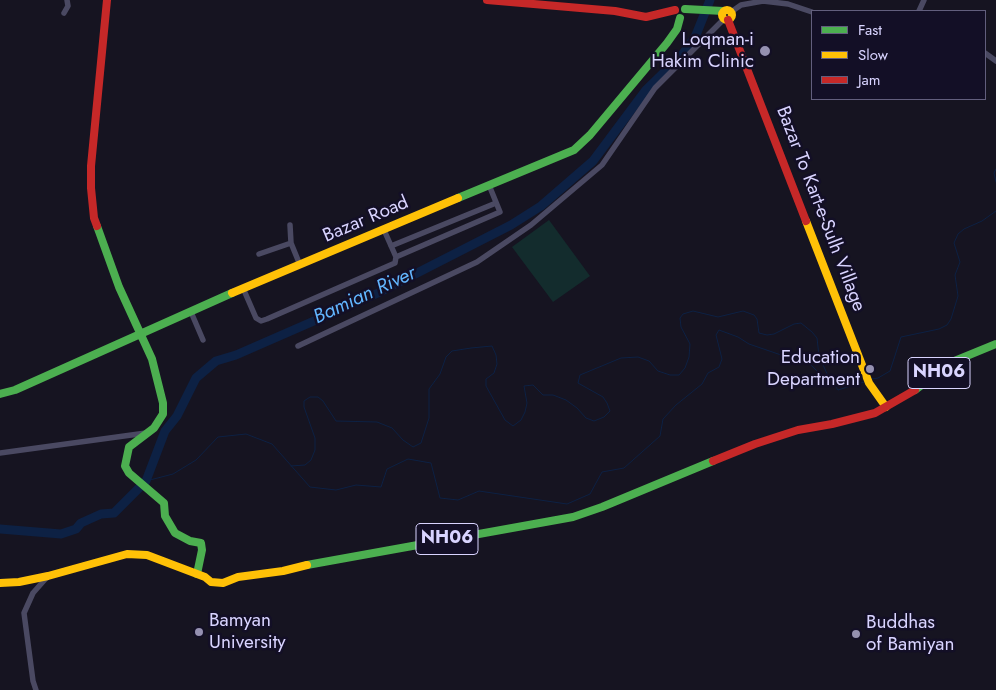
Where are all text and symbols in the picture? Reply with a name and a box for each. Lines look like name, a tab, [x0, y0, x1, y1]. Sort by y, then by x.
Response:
legend	[811, 10, 986, 100]
text: Fast	[858, 19, 882, 41]
place label: Loqman-i Hakim Clinic	[651, 29, 754, 73]
marker: Loqman-i Hakim Clinic	[758, 44, 772, 58]
text: Slow	[858, 44, 888, 66]
text: Jam	[858, 69, 881, 91]
street label: Bazar To Kart-e-Sulh Village	[770, 103, 870, 315]
street label: Bazar Road	[320, 192, 412, 248]
water label: Bamian River	[310, 262, 420, 330]
place label: Education Department	[767, 347, 860, 391]
road number: NH06	[908, 358, 970, 388]
marker: Education Department	[864, 363, 876, 375]
road number: NH06	[416, 524, 478, 554]
place label: Bamyan University	[209, 610, 286, 654]
place label: Buddhas of Bamiyan	[866, 612, 954, 656]
marker: Bamyan University	[193, 626, 205, 638]
marker: Buddhas of Bamiyan	[850, 628, 862, 640]

